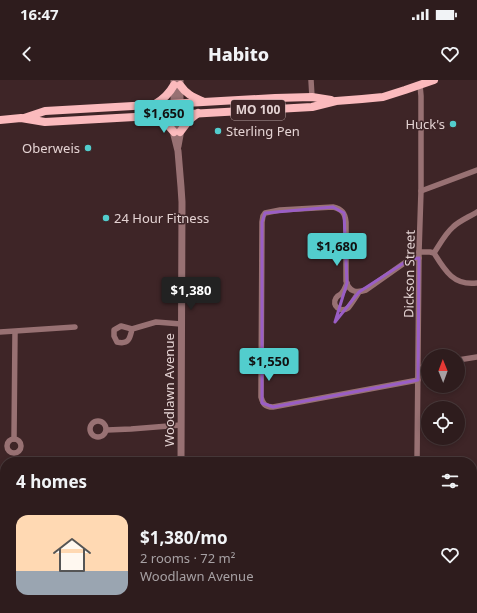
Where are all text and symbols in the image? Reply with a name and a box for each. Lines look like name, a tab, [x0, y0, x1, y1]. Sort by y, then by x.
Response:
text: 16:47	[20, 4, 59, 24]
text: Habito	[208, 42, 269, 66]
icon: back	[16, 43, 38, 65]
icon: heart	[439, 43, 461, 65]
pin: $1,650	[131, 100, 197, 134]
road number: MO 100	[231, 100, 285, 120]
text: $1,650	[144, 104, 184, 122]
place label: Huck's	[405, 115, 445, 133]
marker: Huck's	[448, 119, 458, 129]
place label: Sterling Pen	[226, 122, 300, 140]
marker: Sterling Pen	[213, 126, 223, 136]
place label: Oberweis	[22, 139, 80, 157]
marker: Oberweis	[83, 143, 93, 153]
place label: 24 Hour Fitness	[114, 209, 209, 227]
marker: 24 Hour Fitness	[101, 213, 111, 223]
street label: Dickson Street	[399, 230, 419, 318]
pin: $1,680	[304, 233, 370, 267]
text: $1,680	[317, 237, 357, 255]
pin: $1,380	[158, 277, 224, 311]
text: $1,380	[171, 281, 211, 299]
street label: Woodlawn Avenue	[160, 333, 178, 447]
pin: $1,550	[236, 348, 302, 382]
north arrow	[421, 349, 465, 393]
map controls	[421, 349, 465, 445]
text: $1,550	[249, 352, 289, 370]
button: locate	[421, 401, 465, 445]
text: 4 homes	[16, 470, 87, 493]
icon: filters	[439, 470, 461, 492]
text: $1,380/mo	[140, 526, 228, 549]
icon: home	[48, 531, 96, 579]
icon: heart	[439, 544, 461, 566]
text: 2 rooms · 72 m²	[140, 549, 235, 567]
text: Woodlawn Avenue	[140, 567, 253, 585]

